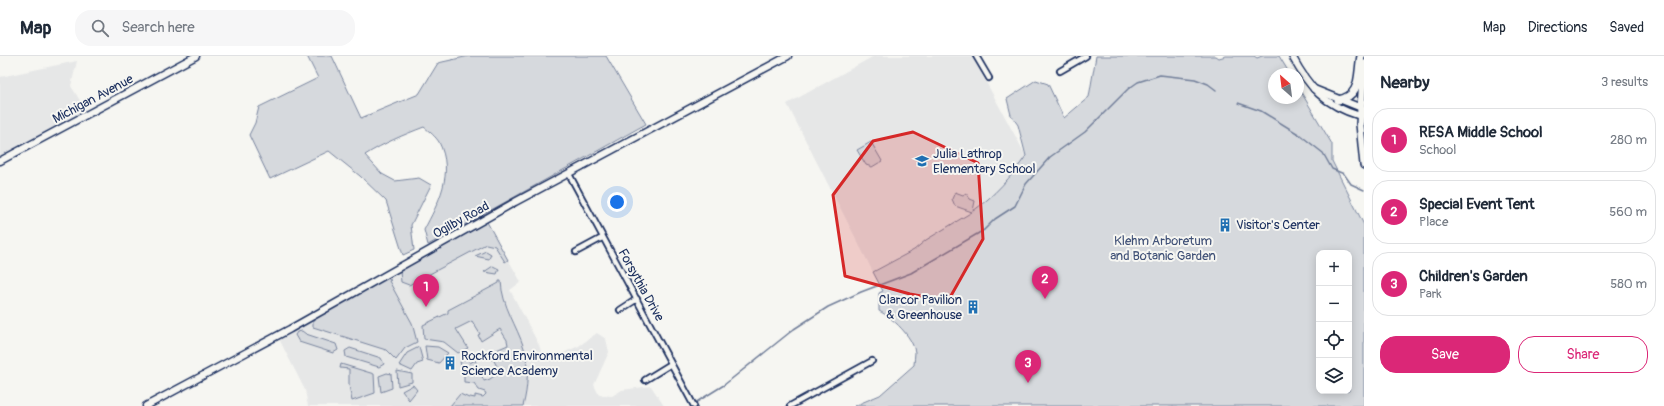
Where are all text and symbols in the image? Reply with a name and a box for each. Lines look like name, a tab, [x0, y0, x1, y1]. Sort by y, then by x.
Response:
search box	[75, 10, 355, 46]
text: Map	[20, 16, 51, 40]
icon: search	[89, 17, 111, 39]
text: Search here	[121, 18, 195, 37]
text: Map	[1483, 19, 1506, 36]
text: Directions	[1528, 19, 1587, 36]
text: Saved	[1609, 19, 1644, 36]
north arrow	[1268, 68, 1304, 104]
street label: Michigan Avenue	[50, 71, 137, 127]
text: Nearby	[1380, 72, 1429, 93]
text: 3 results	[1601, 74, 1648, 90]
text: RESA Middle School	[1419, 123, 1543, 142]
text: 1	[1391, 132, 1397, 148]
text: 280 m	[1610, 132, 1647, 148]
text: School	[1419, 142, 1456, 158]
place label: Julia Lathrop Elementary School	[933, 146, 1036, 177]
school or university icon: Julia Lathrop Elementary School	[914, 153, 930, 169]
your location	[607, 192, 627, 212]
text: Special Event Tent	[1419, 195, 1535, 214]
street label: Ogilby Road	[430, 198, 492, 242]
text: 2	[1390, 204, 1398, 220]
text: 560 m	[1609, 204, 1647, 220]
text: Place	[1419, 214, 1448, 230]
building icon: Visitor's Center	[1217, 217, 1233, 233]
place label: Visitor's Center	[1236, 217, 1320, 233]
park label: Klehm Arboretum and Botanic Garden	[1110, 233, 1216, 264]
street label: Forsythia Drive	[614, 246, 668, 325]
map controls	[1316, 250, 1352, 394]
button: +	[1316, 250, 1352, 286]
pin: 2	[1032, 266, 1058, 299]
text: Children's Garden	[1419, 267, 1528, 286]
pin: 1	[413, 274, 439, 307]
text: 3	[1390, 276, 1398, 292]
text: 580 m	[1610, 276, 1647, 292]
button: −	[1316, 286, 1352, 322]
text: Park	[1419, 286, 1442, 302]
place label: Clarcor Pavilion & Greenhouse	[879, 292, 963, 323]
building icon: Clarcor Pavilion & Greenhouse	[965, 299, 981, 315]
button: locate	[1316, 322, 1352, 358]
button: Save	[1380, 336, 1510, 373]
button: Share	[1518, 336, 1648, 373]
place label: Rockford Environmental Science Academy	[461, 348, 593, 379]
pin: 3	[1015, 350, 1041, 383]
building icon: Rockford Environmental Science Academy	[442, 355, 458, 371]
button: layers	[1316, 358, 1352, 394]

